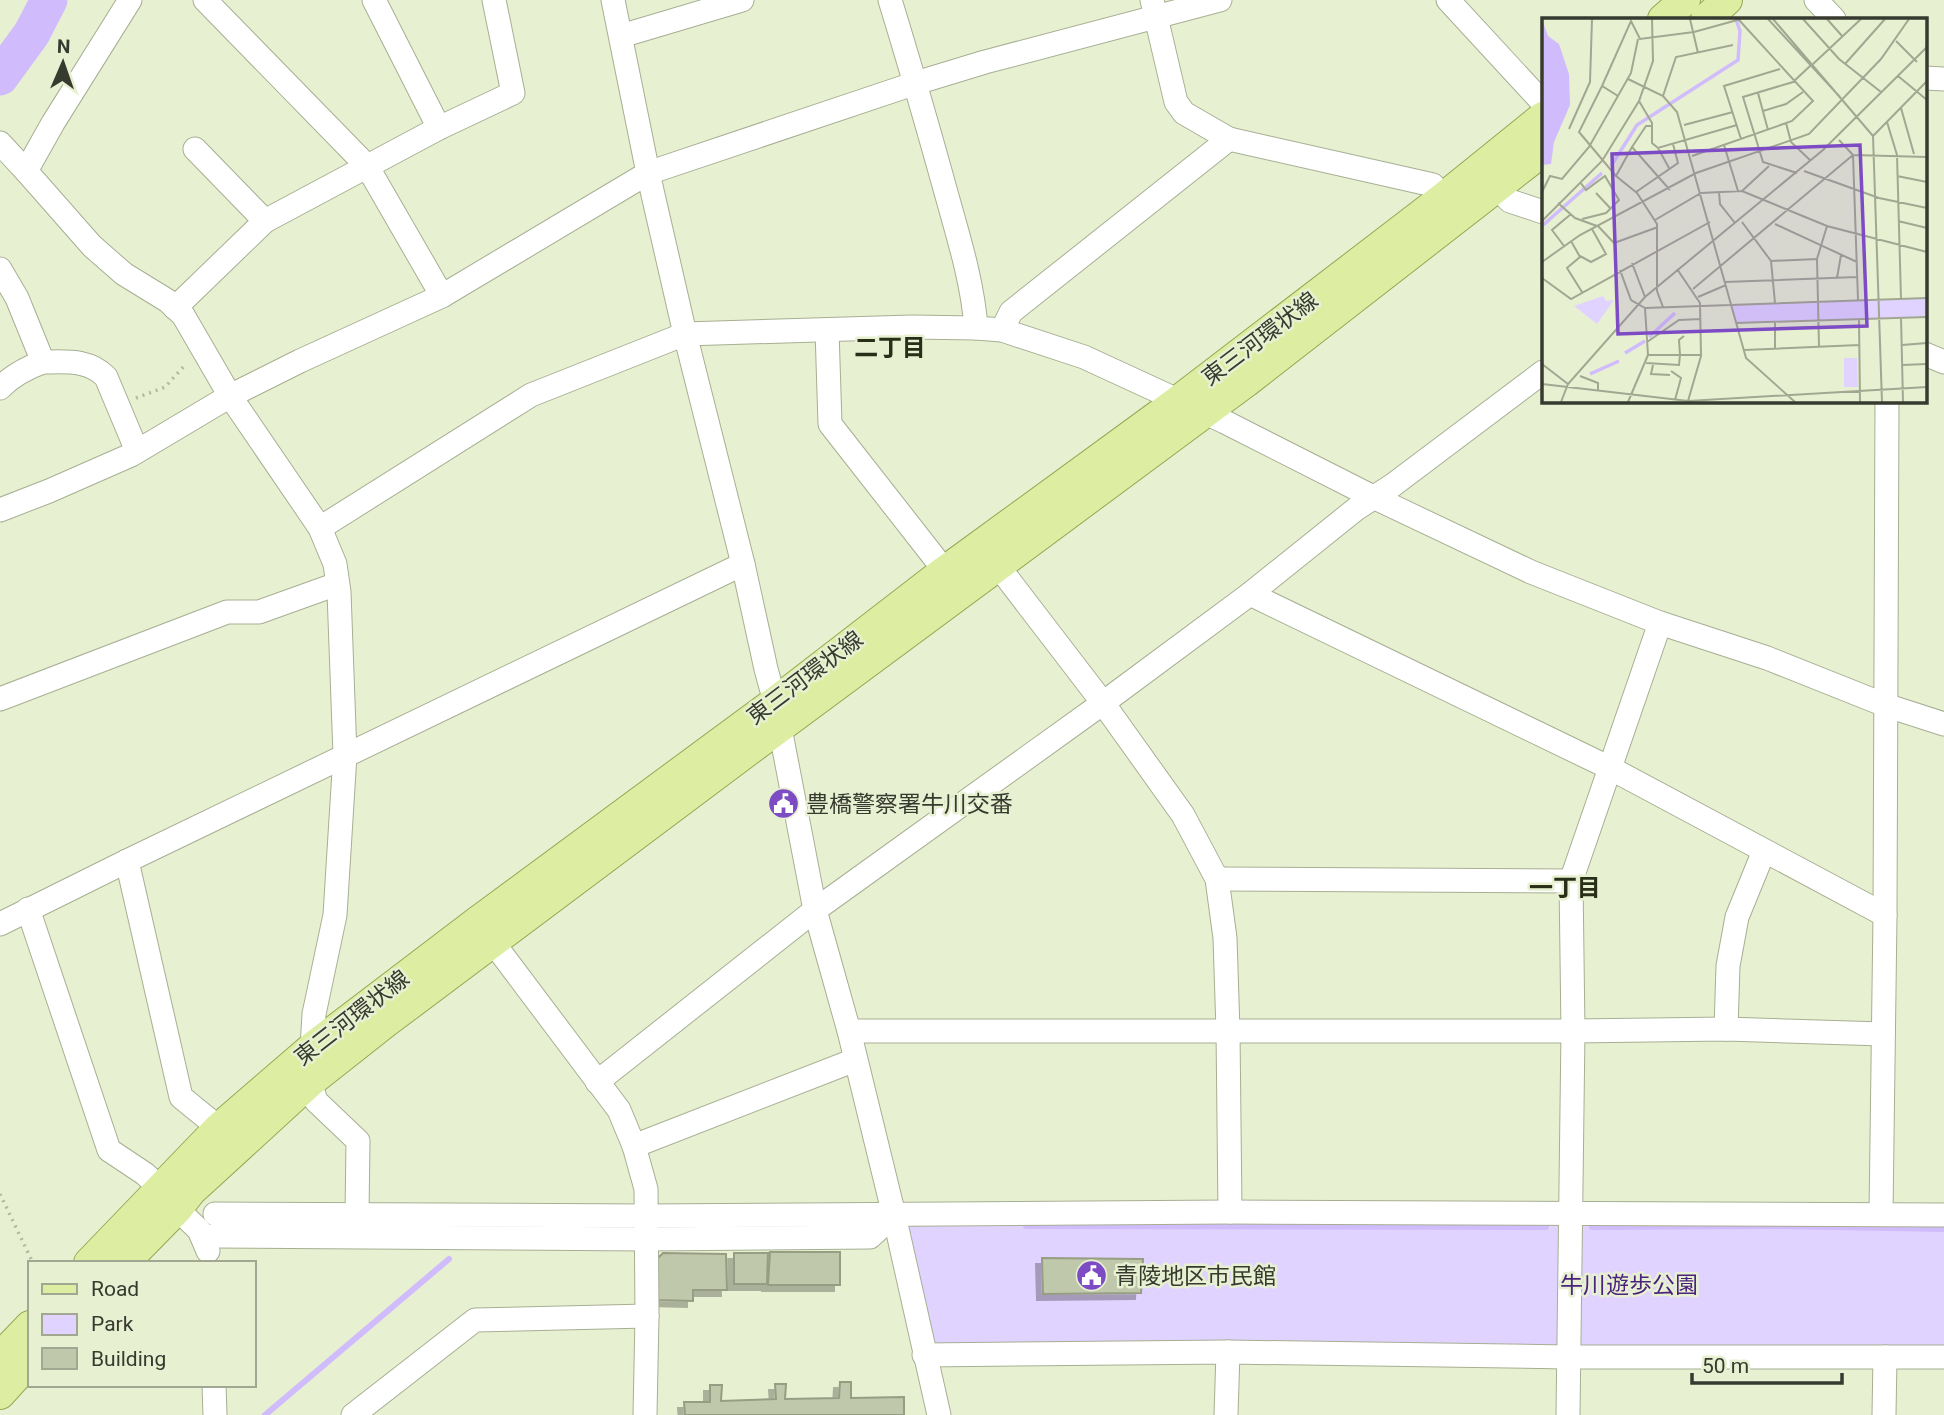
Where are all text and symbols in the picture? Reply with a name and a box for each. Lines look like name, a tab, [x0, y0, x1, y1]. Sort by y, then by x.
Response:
inset map	[1542, 18, 1926, 402]
north arrow	[28, 28, 98, 98]
text: N	[56, 35, 71, 58]
street label: 東三河環状線	[1197, 287, 1323, 391]
district label: 二丁目	[854, 334, 926, 362]
street label: 東三河環状線	[742, 626, 868, 730]
public building icon: 豊橋警察署牛川交番	[766, 787, 800, 821]
place label: 豊橋警察署牛川交番	[806, 791, 1013, 818]
district label: 一丁目	[1529, 874, 1601, 902]
street label: 東三河環状線	[289, 965, 415, 1071]
public building icon: 青陵地区市民館	[1075, 1259, 1109, 1293]
legend	[28, 1261, 256, 1387]
place label: 青陵地区市民館	[1115, 1263, 1276, 1290]
park label: 牛川遊歩公園	[1560, 1272, 1698, 1299]
text: Road	[91, 1277, 139, 1301]
text: Park	[91, 1312, 134, 1336]
scale bar	[1692, 1342, 1842, 1386]
text: Building	[91, 1347, 166, 1371]
text: 50 m	[1702, 1354, 1749, 1378]

